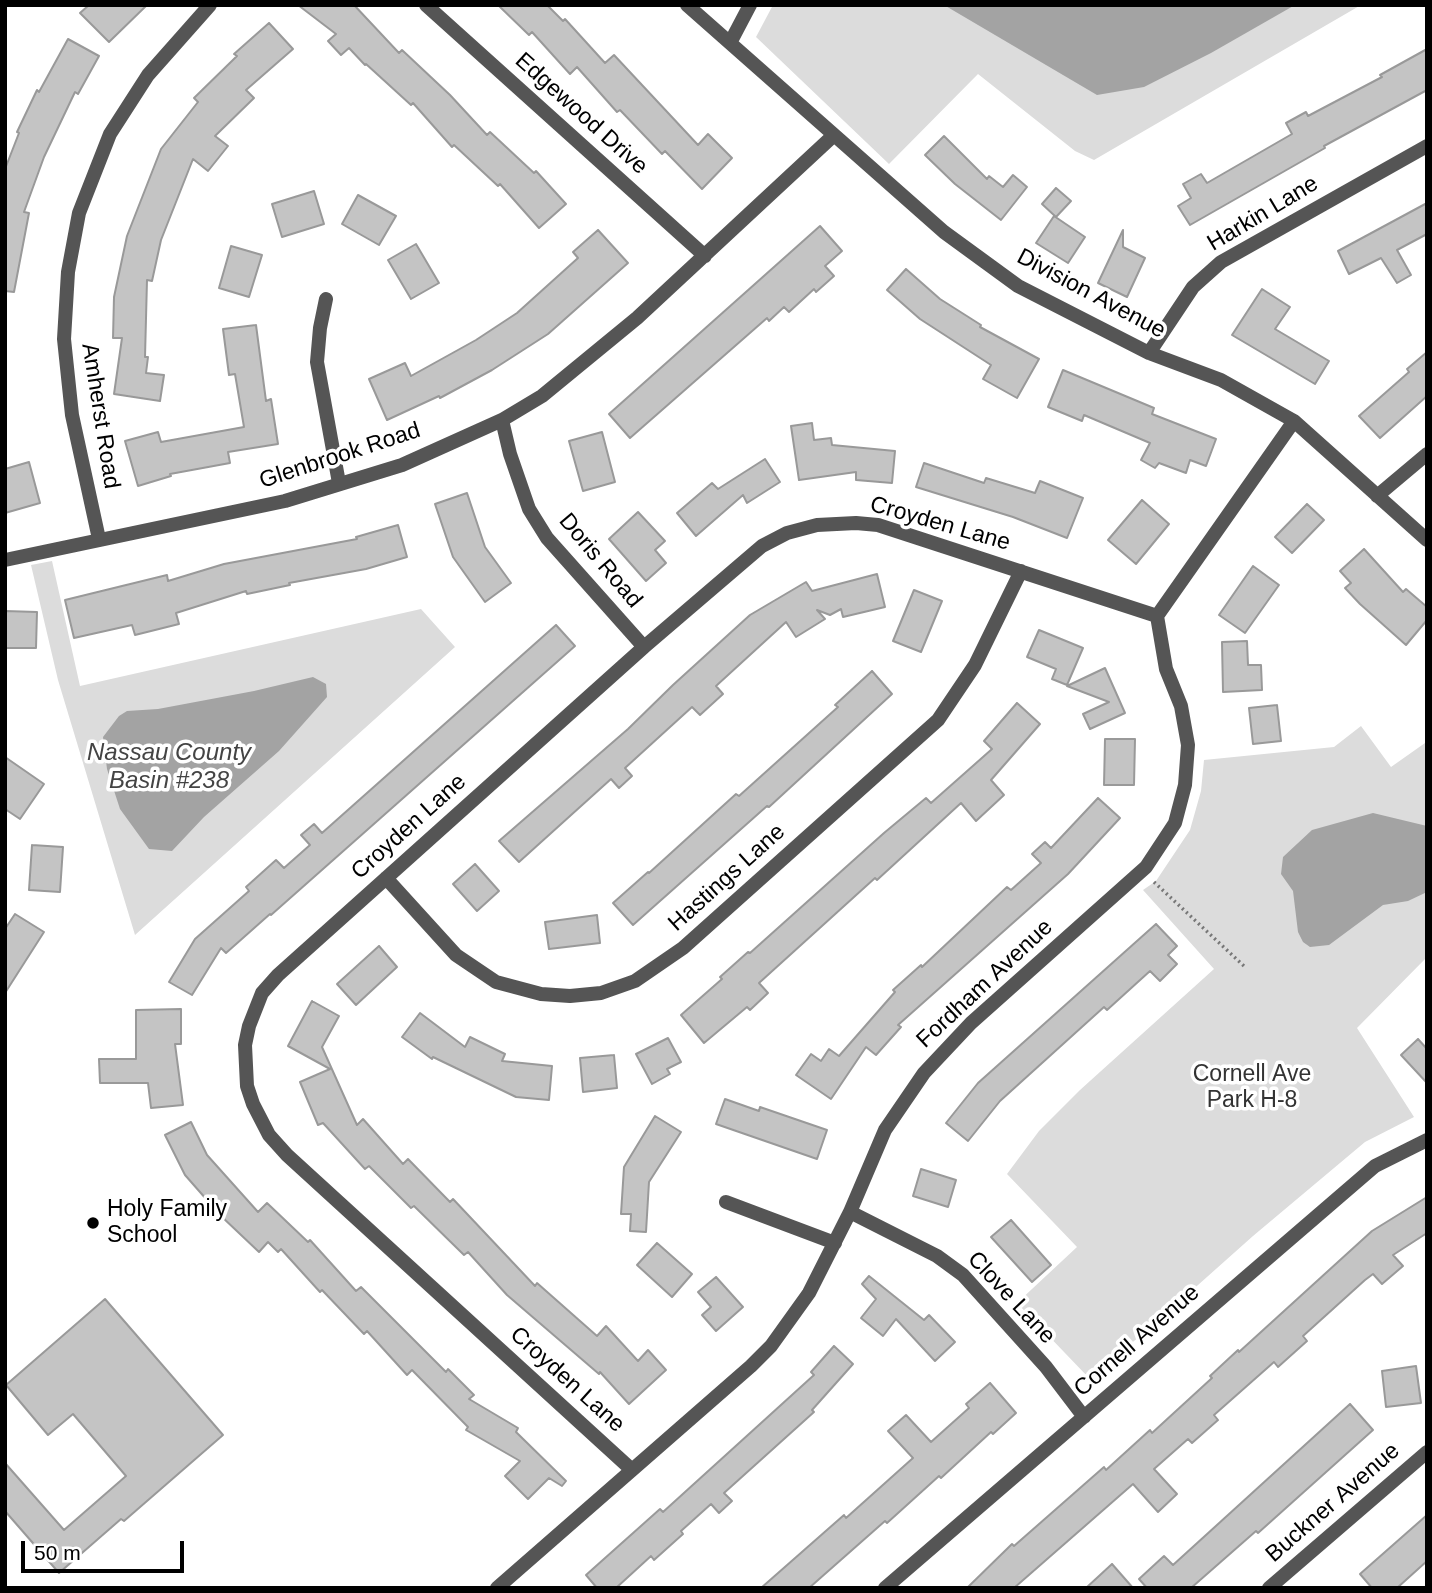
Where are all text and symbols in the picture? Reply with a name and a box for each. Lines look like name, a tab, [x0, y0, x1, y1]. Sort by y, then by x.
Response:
street label: Edgewood Drive	[509, 47, 653, 181]
street label: Harkin Lane	[1203, 170, 1323, 258]
street label: Division Avenue	[1012, 243, 1170, 345]
street label: Amherst Road	[75, 341, 125, 491]
street label: Glenbrook Road	[256, 417, 424, 495]
street label: Croyden Lane	[867, 491, 1013, 557]
street label: Doris Road	[552, 508, 648, 614]
water label: Nassau County Basin #238	[87, 739, 251, 795]
street label: Croyden Lane	[346, 768, 472, 886]
street label: Hastings Lane	[663, 819, 791, 937]
street label: Fordham Avenue	[911, 914, 1059, 1054]
park label: Cornell Ave Park H-8	[1193, 1061, 1311, 1115]
place label: Holy Family School	[107, 1196, 227, 1250]
marker: Holy Family School	[85, 1215, 101, 1231]
street label: Clove Lane	[961, 1246, 1061, 1350]
street label: Cornell Avenue	[1069, 1279, 1205, 1403]
street label: Croyden Lane	[504, 1321, 630, 1439]
street label: Buckner Avenue	[1260, 1437, 1406, 1569]
scale bar	[24, 1526, 187, 1570]
text: 50 m	[34, 1541, 81, 1564]

